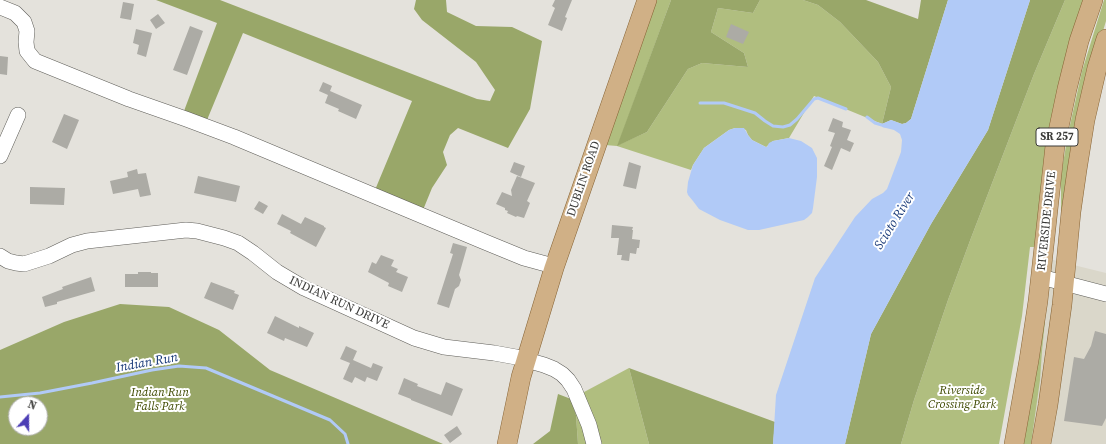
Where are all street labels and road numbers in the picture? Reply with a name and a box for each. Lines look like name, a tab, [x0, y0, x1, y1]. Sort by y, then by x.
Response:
road number: SR 257	[1036, 128, 1078, 146]
street label: DUBLIN ROAD	[564, 139, 604, 219]
street label: RIVERSIDE DRIVE	[1035, 171, 1059, 271]
street label: INDIAN RUN DRIVE	[287, 274, 391, 332]

